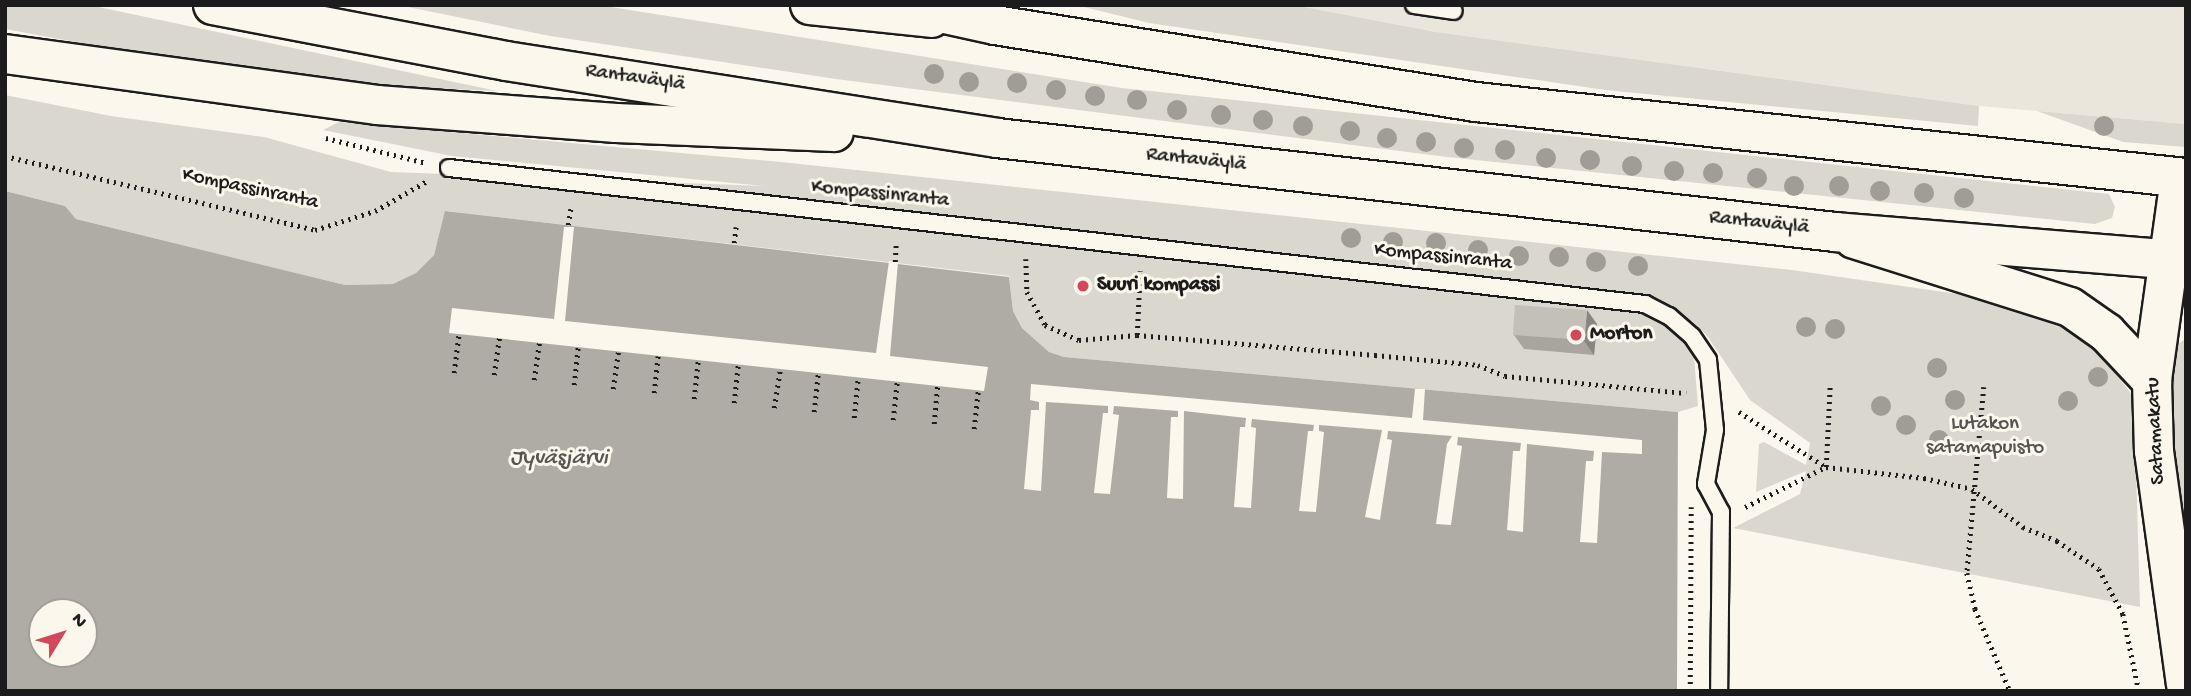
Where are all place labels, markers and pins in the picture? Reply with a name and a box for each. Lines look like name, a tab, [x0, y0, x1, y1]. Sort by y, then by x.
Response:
place label: Suuri kompassi	[1097, 273, 1221, 299]
marker: Suuri kompassi	[1075, 278, 1091, 294]
place label: Morton	[1590, 322, 1652, 348]
marker: Morton	[1568, 327, 1584, 343]

